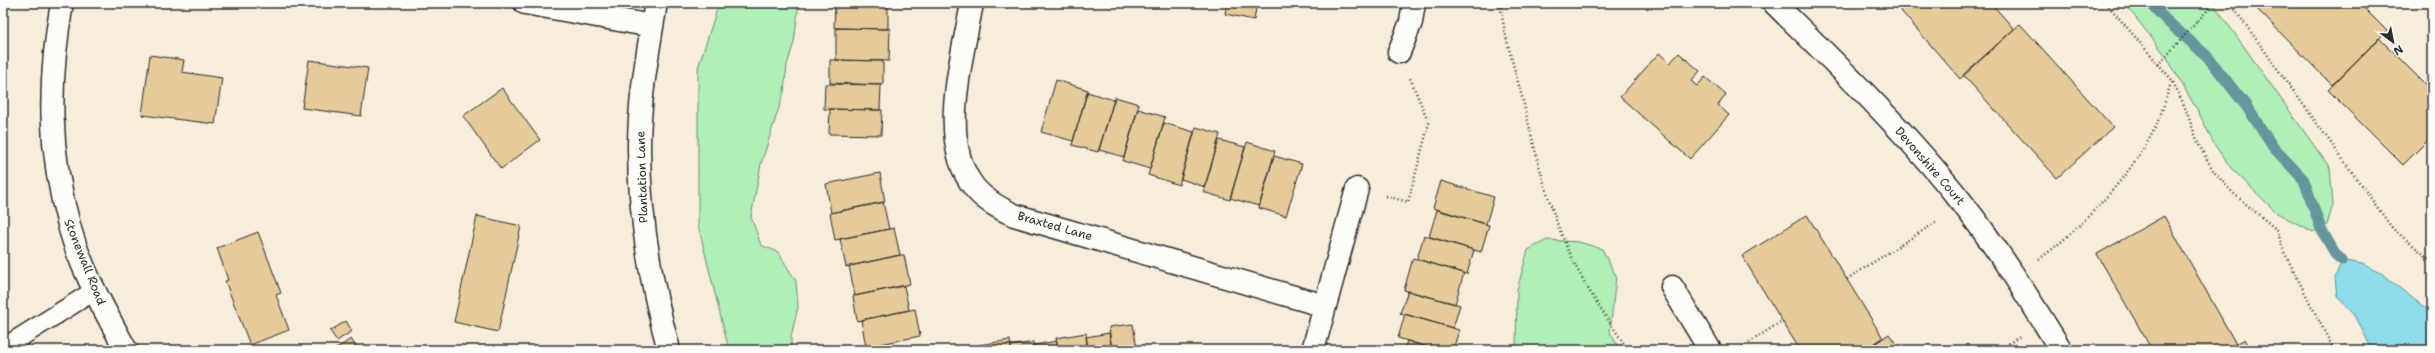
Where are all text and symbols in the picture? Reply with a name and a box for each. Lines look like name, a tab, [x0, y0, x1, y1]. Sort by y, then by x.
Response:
north arrow	[2373, 22, 2413, 62]
text: N	[2390, 41, 2406, 59]
street label: Devonshire Court	[1891, 123, 1969, 209]
street label: Plantation Lane	[632, 130, 652, 223]
street label: Braxted Lane	[1016, 208, 1094, 244]
street label: Stonewall Road	[60, 216, 110, 308]

